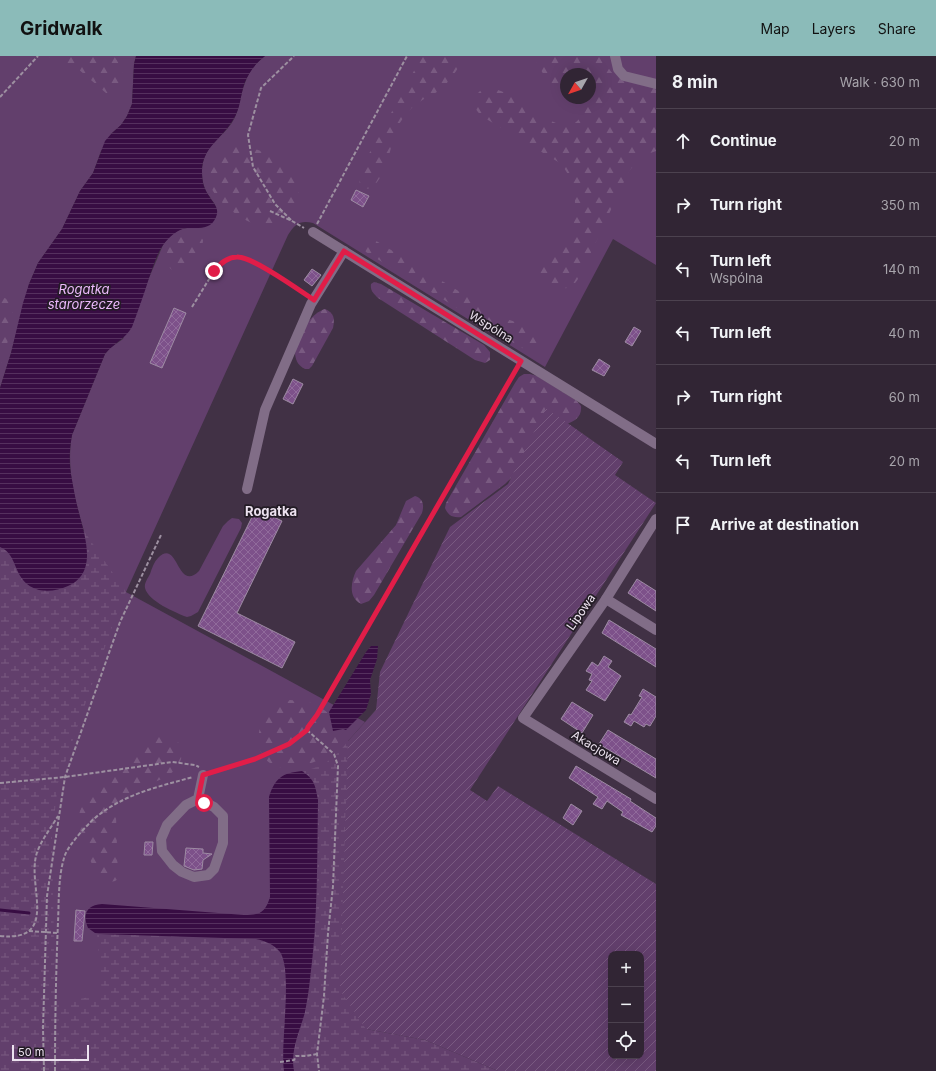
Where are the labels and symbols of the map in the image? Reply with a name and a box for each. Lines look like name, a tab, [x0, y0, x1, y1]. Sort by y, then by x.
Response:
north arrow	[560, 68, 596, 104]
route end	[205, 262, 223, 280]
water label: Rogatka starorzecze	[48, 281, 120, 312]
street label: Wspólna	[467, 307, 516, 346]
district label: Rogatka	[245, 503, 297, 519]
street label: Lipowa	[563, 591, 598, 633]
street label: Akacjowa	[569, 727, 624, 768]
route start	[195, 794, 213, 812]
scale bar	[12, 1043, 89, 1062]

